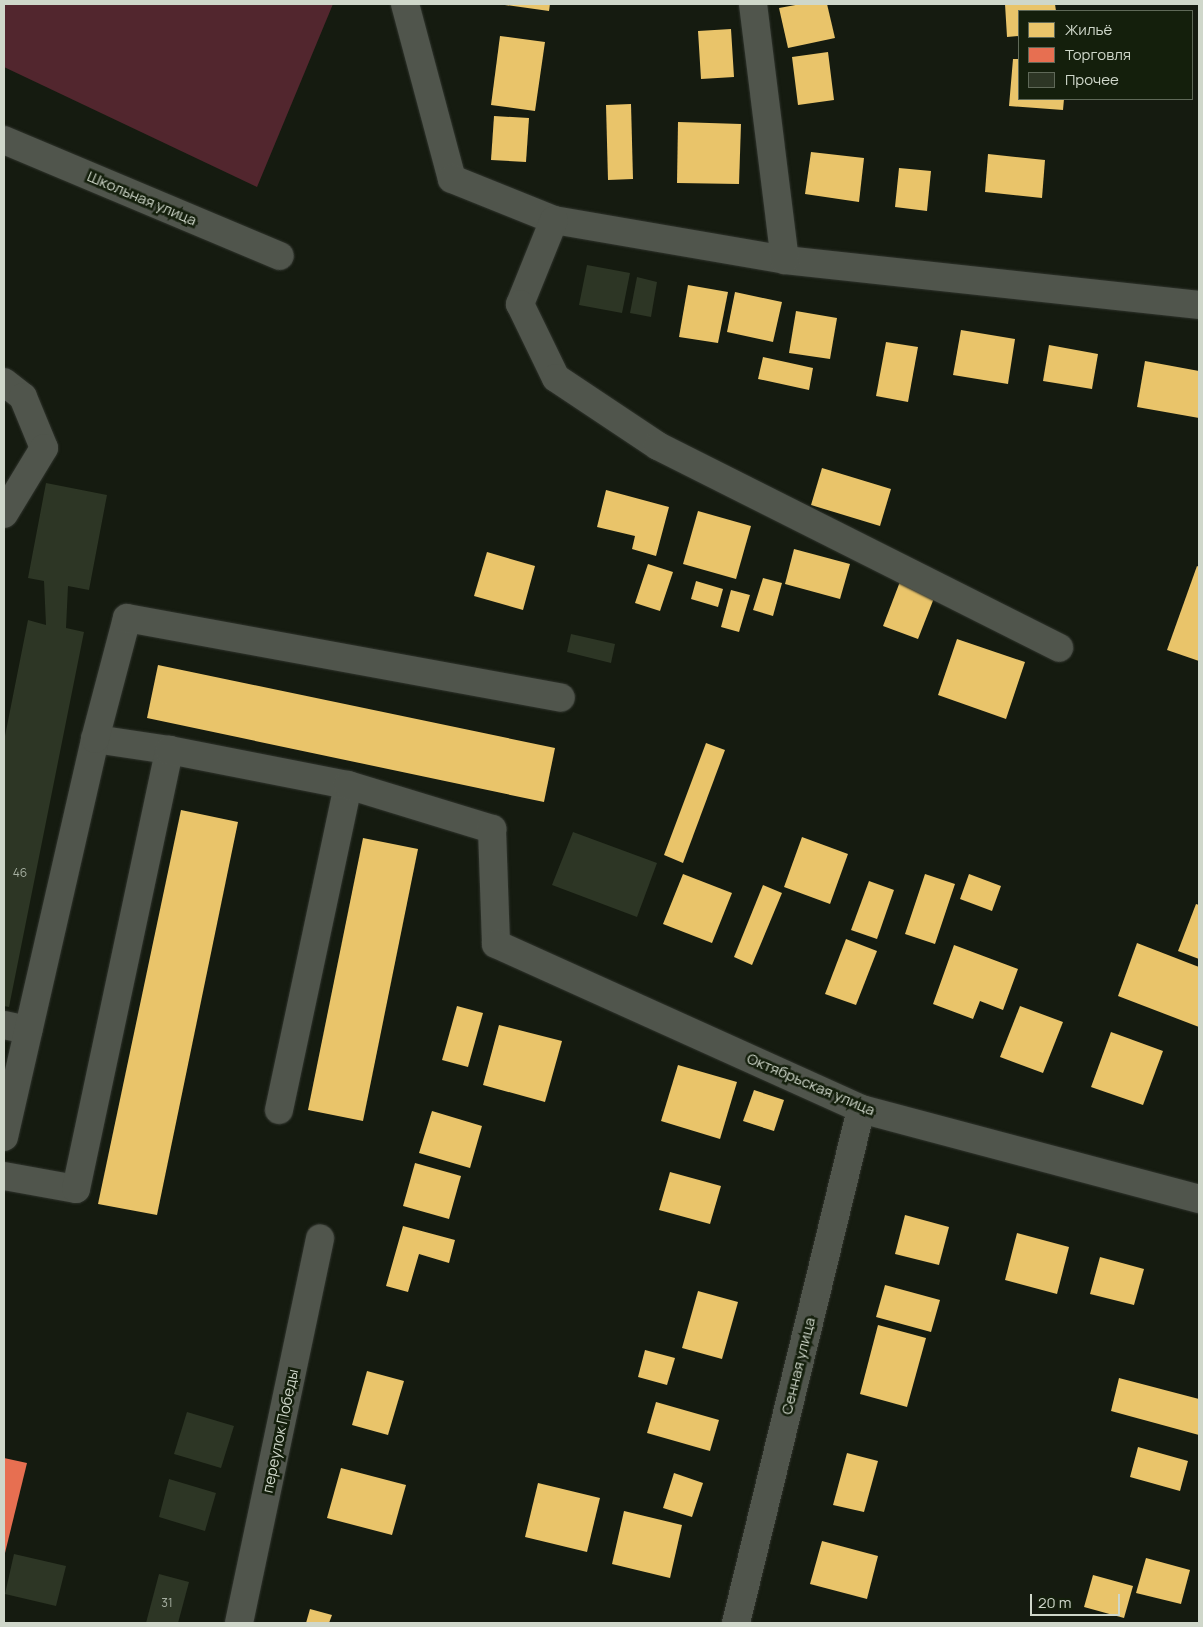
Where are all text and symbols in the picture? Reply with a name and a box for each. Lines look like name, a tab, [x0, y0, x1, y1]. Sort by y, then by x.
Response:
legend	[1018, 10, 1193, 100]
text: Жильё	[1065, 19, 1112, 40]
text: Торговля	[1065, 44, 1131, 65]
text: Прочее	[1065, 69, 1119, 90]
street label: Школьная улица	[85, 167, 199, 229]
house number: 46	[13, 866, 27, 880]
street label: Октябрьская улица	[744, 1049, 878, 1119]
street label: Сенная улица	[777, 1316, 819, 1416]
street label: переулок Победы	[258, 1367, 302, 1495]
scale bar	[1033, 1584, 1123, 1616]
text: 20 m	[1038, 1592, 1071, 1613]
house number: 31	[161, 1596, 173, 1610]

